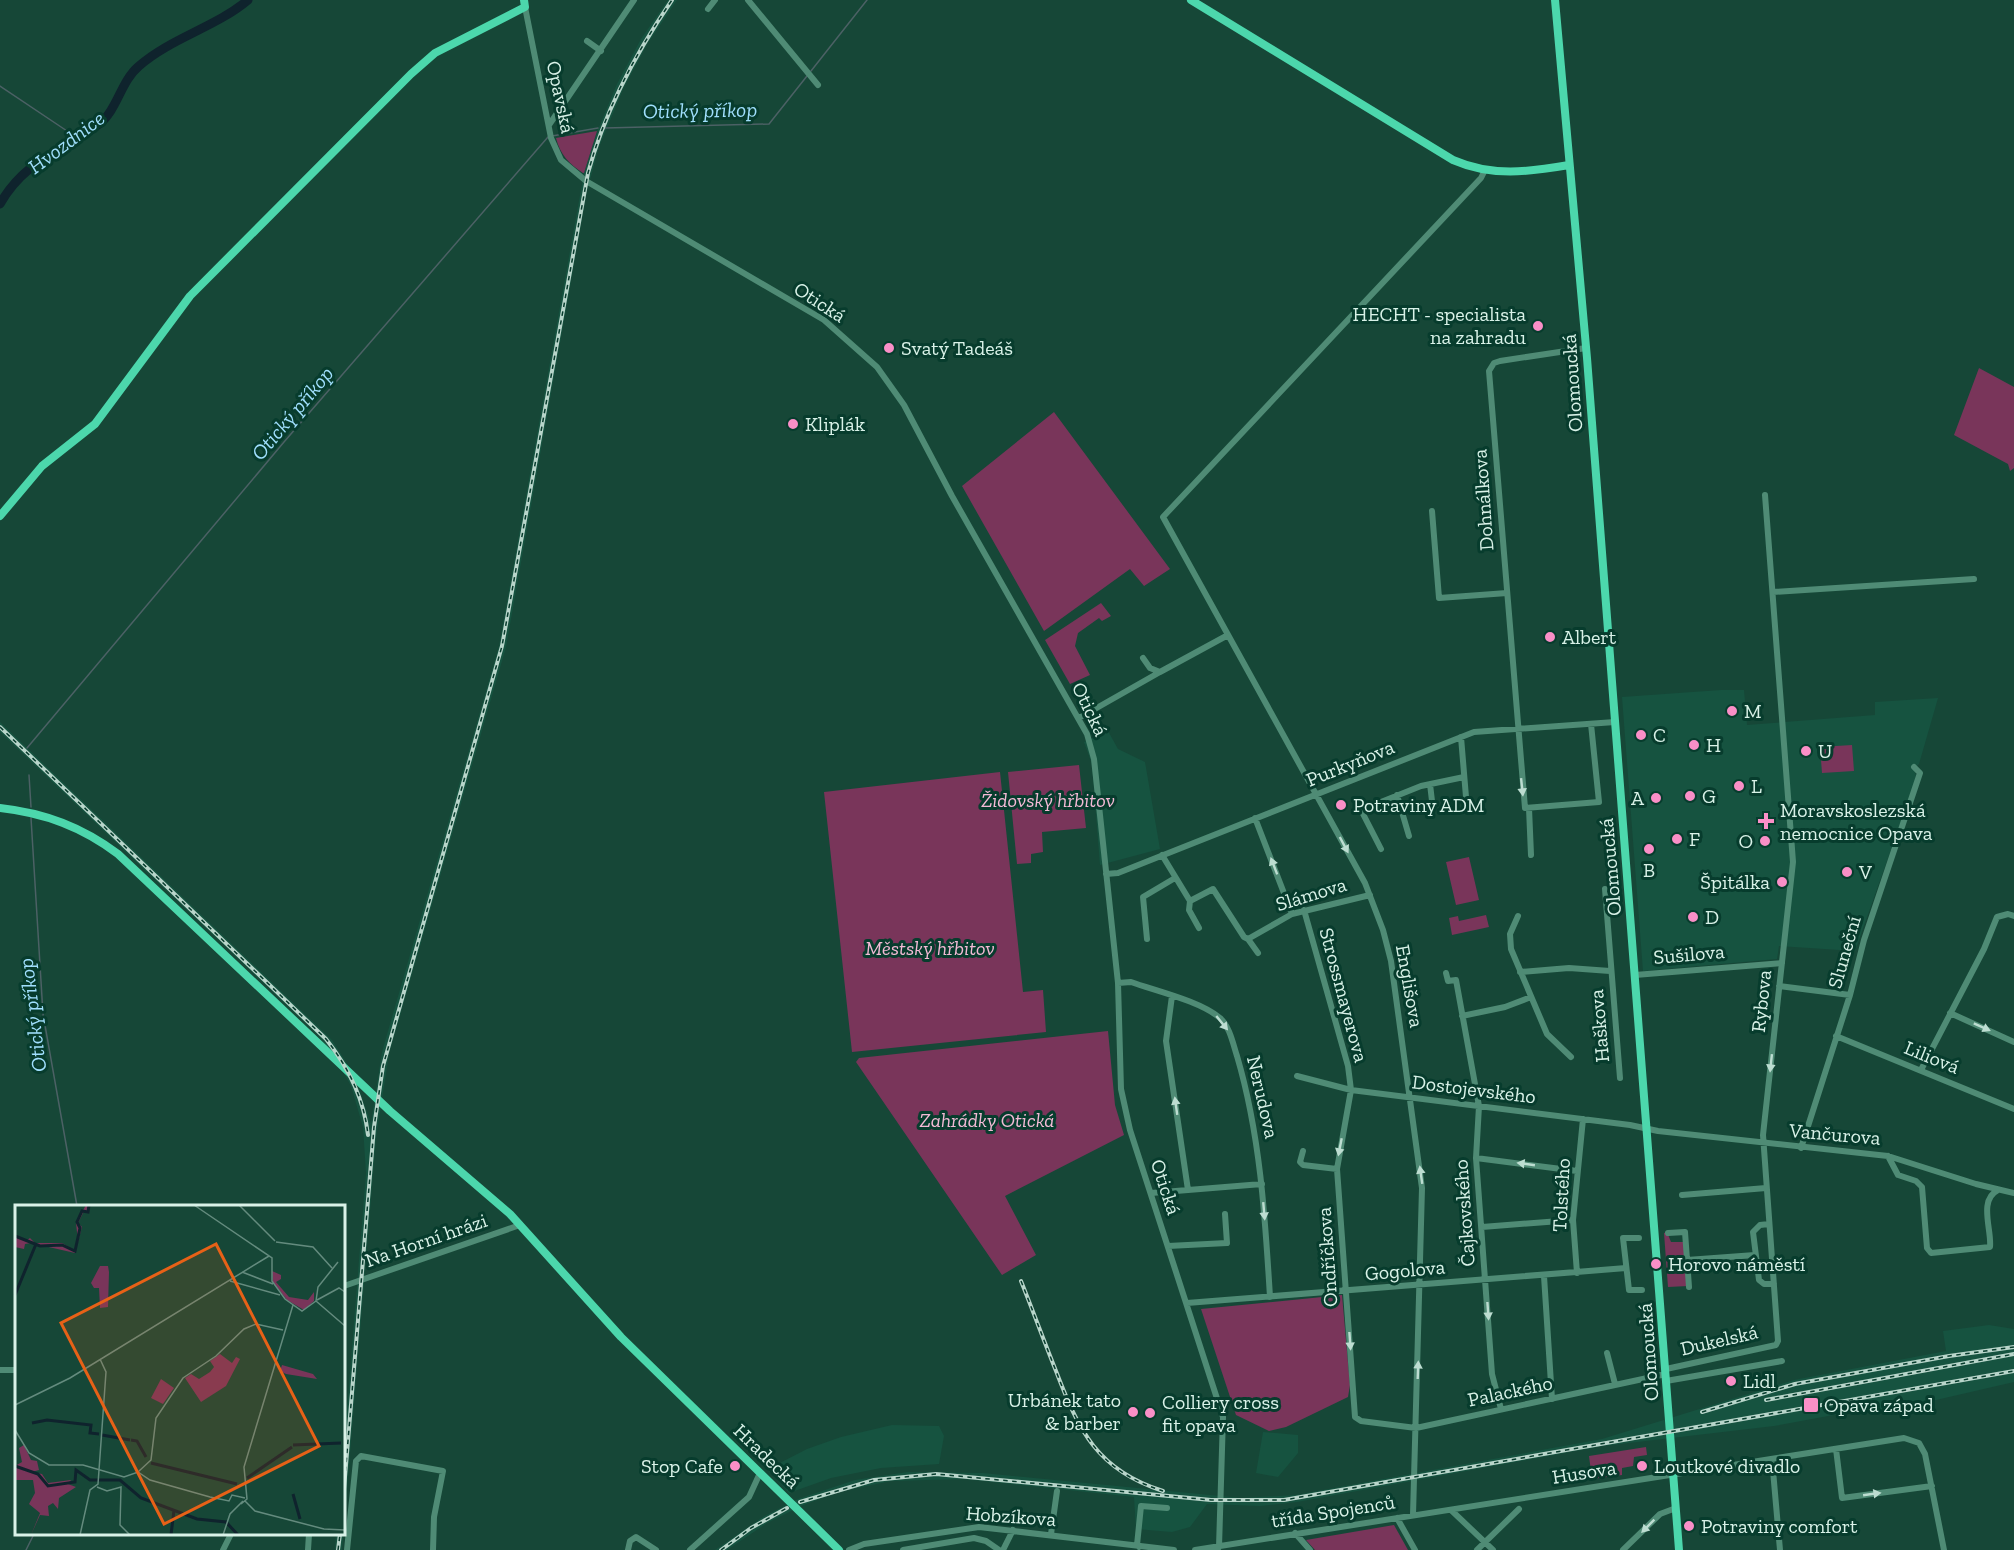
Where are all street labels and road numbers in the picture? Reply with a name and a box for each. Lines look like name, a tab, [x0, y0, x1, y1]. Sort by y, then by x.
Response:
street label: Opavská	[542, 59, 580, 136]
street label: Otická	[790, 276, 851, 328]
street label: Olomoucká	[1557, 333, 1587, 433]
street label: Dohnálkova	[1467, 448, 1499, 552]
street label: Otická	[1067, 678, 1113, 740]
street label: Purkyňova	[1302, 734, 1398, 792]
street label: Olomoucká	[1594, 817, 1626, 917]
street label: Slámova	[1273, 872, 1350, 916]
street label: Sluneční	[1822, 913, 1866, 991]
street label: Strossmayerova	[1315, 925, 1374, 1065]
street label: Sušilova	[1652, 939, 1726, 969]
street label: Englišova	[1391, 943, 1429, 1030]
street label: Rybova	[1746, 968, 1776, 1033]
street label: Haškova	[1584, 988, 1614, 1063]
street label: Liliová	[1901, 1035, 1963, 1079]
street label: Nerudova	[1242, 1053, 1284, 1141]
street label: Dostojevského	[1411, 1070, 1537, 1108]
street label: Vančurova	[1787, 1118, 1882, 1150]
street label: Otická	[1146, 1156, 1186, 1218]
street label: Tolstého	[1547, 1158, 1575, 1232]
street label: Čajkovského	[1448, 1159, 1480, 1267]
street label: Ondříčkova	[1312, 1206, 1342, 1308]
street label: Na Horní hrázi	[362, 1208, 491, 1272]
street label: Gogolova	[1364, 1255, 1446, 1285]
street label: Olomoucká	[1633, 1302, 1663, 1402]
street label: Dukelská	[1678, 1319, 1760, 1361]
street label: Palackého	[1465, 1370, 1555, 1412]
street label: Hradecká	[729, 1419, 805, 1494]
street label: Husova	[1550, 1455, 1618, 1489]
street label: třída Spojenců	[1269, 1489, 1397, 1533]
street label: Hobzíkova	[965, 1501, 1057, 1531]

